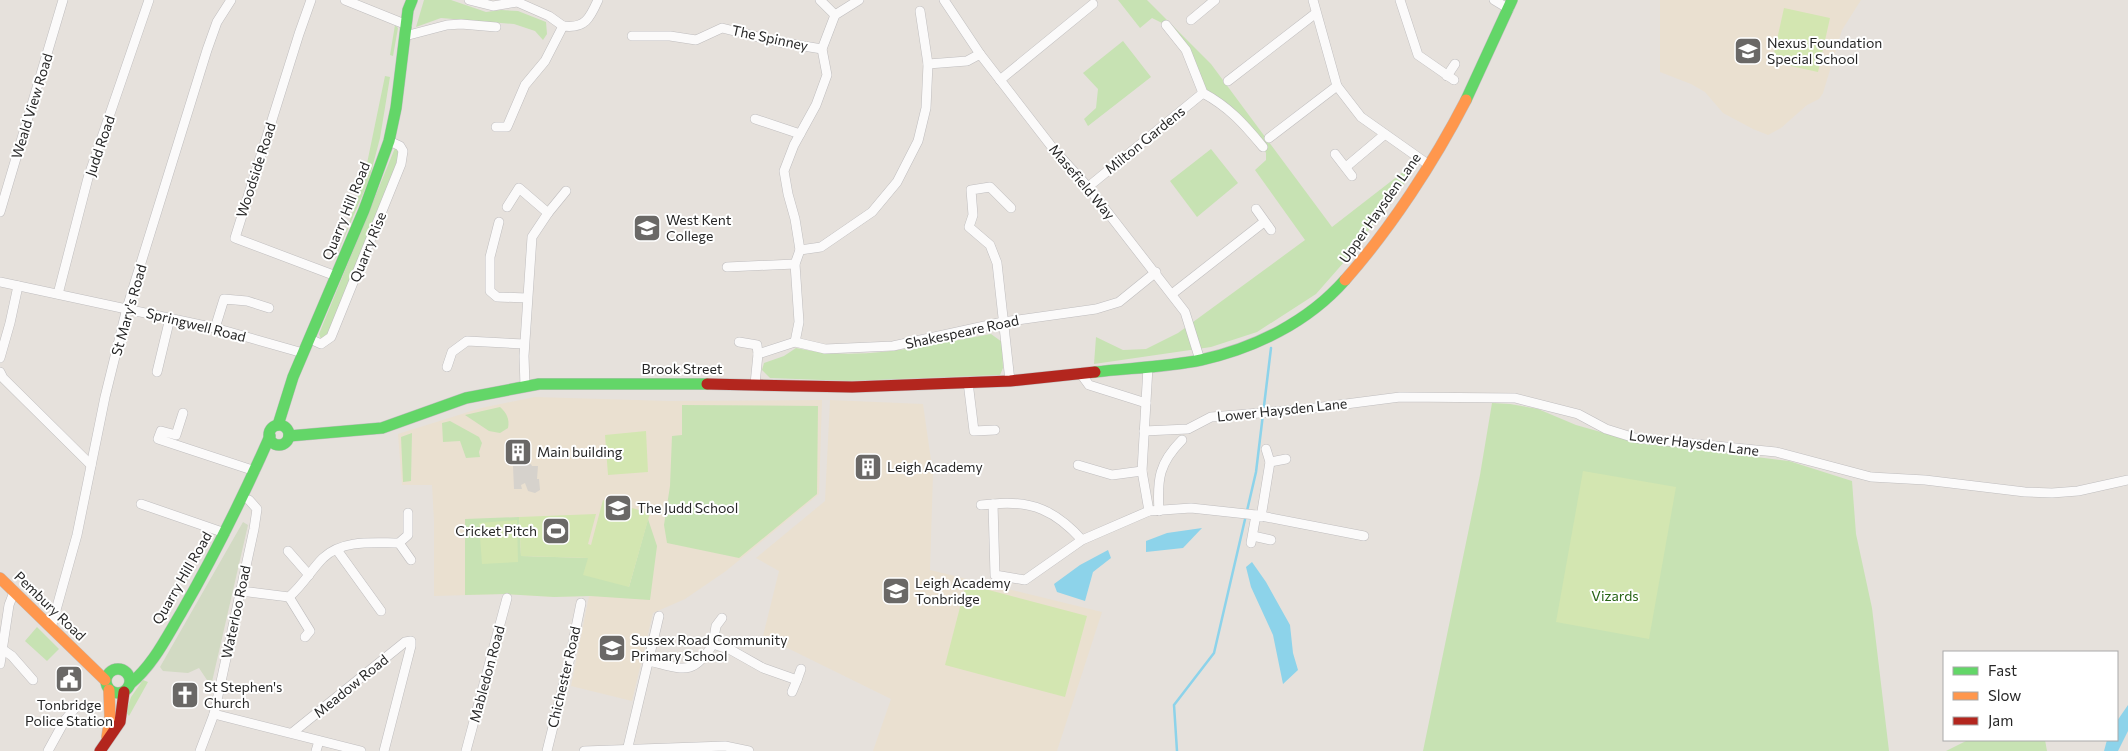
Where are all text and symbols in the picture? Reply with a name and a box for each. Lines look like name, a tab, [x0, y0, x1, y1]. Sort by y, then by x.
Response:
street label: The Spinney	[730, 21, 810, 54]
place label: Nexus Foundation Special School	[1767, 34, 1882, 67]
school or university icon: Nexus Foundation Special School	[1733, 36, 1763, 66]
street label: Weald View Road	[7, 51, 56, 161]
street label: Milton Gardens	[1101, 102, 1188, 177]
street label: Judd Road	[81, 113, 118, 179]
street label: Woodside Road	[232, 120, 279, 220]
street label: Masefield Way	[1046, 141, 1119, 223]
street label: Upper Haysden Lane	[1335, 149, 1424, 266]
street label: Quarry Hill Road	[318, 159, 373, 262]
street label: Quarry Rise	[346, 209, 389, 285]
place label: West Kent College	[666, 211, 732, 244]
school or university icon: West Kent College	[632, 213, 662, 243]
street label: St Mary's Road	[107, 262, 150, 358]
street label: Springwell Road	[145, 304, 248, 345]
street label: Shakespeare Road	[904, 311, 1020, 352]
street label: Brook Street	[642, 360, 723, 377]
street label: Lower Haysden Lane	[1216, 394, 1348, 425]
street label: Lower Haysden Lane	[1628, 426, 1760, 459]
building icon: Main building	[503, 437, 533, 467]
place label: Main building	[537, 443, 623, 460]
building icon: Leigh Academy	[853, 452, 883, 482]
place label: Leigh Academy	[887, 458, 983, 475]
school or university icon: The Judd School	[603, 493, 633, 523]
place label: The Judd School	[637, 499, 738, 516]
sports icon: Cricket Pitch	[541, 516, 571, 546]
place label: Cricket Pitch	[455, 522, 537, 539]
street label: Quarry Hill Road	[148, 528, 215, 627]
street label: Waterloo Road	[217, 564, 254, 660]
street label: Pembury Road	[11, 567, 90, 644]
place label: Leigh Academy Tonbridge	[915, 574, 1011, 607]
school or university icon: Leigh Academy Tonbridge	[881, 576, 911, 606]
park label: Vizards	[1591, 587, 1639, 604]
street label: Mabledon Road	[465, 624, 508, 724]
street label: Chichester Road	[544, 624, 583, 729]
place label: Sussex Road Community Primary School	[631, 631, 787, 664]
school or university icon: Sussex Road Community Primary School	[597, 633, 627, 663]
street label: Meadow Road	[310, 650, 391, 721]
legend	[1943, 651, 2118, 741]
text: Fast	[1988, 661, 2017, 679]
public building icon: Tonbridge Police Station	[54, 664, 84, 694]
place label: St Stephen's Church	[204, 678, 283, 711]
church icon: St Stephen's Church	[170, 680, 200, 710]
text: Slow	[1988, 686, 2021, 704]
place label: Tonbridge Police Station	[25, 696, 113, 729]
text: Jam	[1988, 711, 2013, 729]

